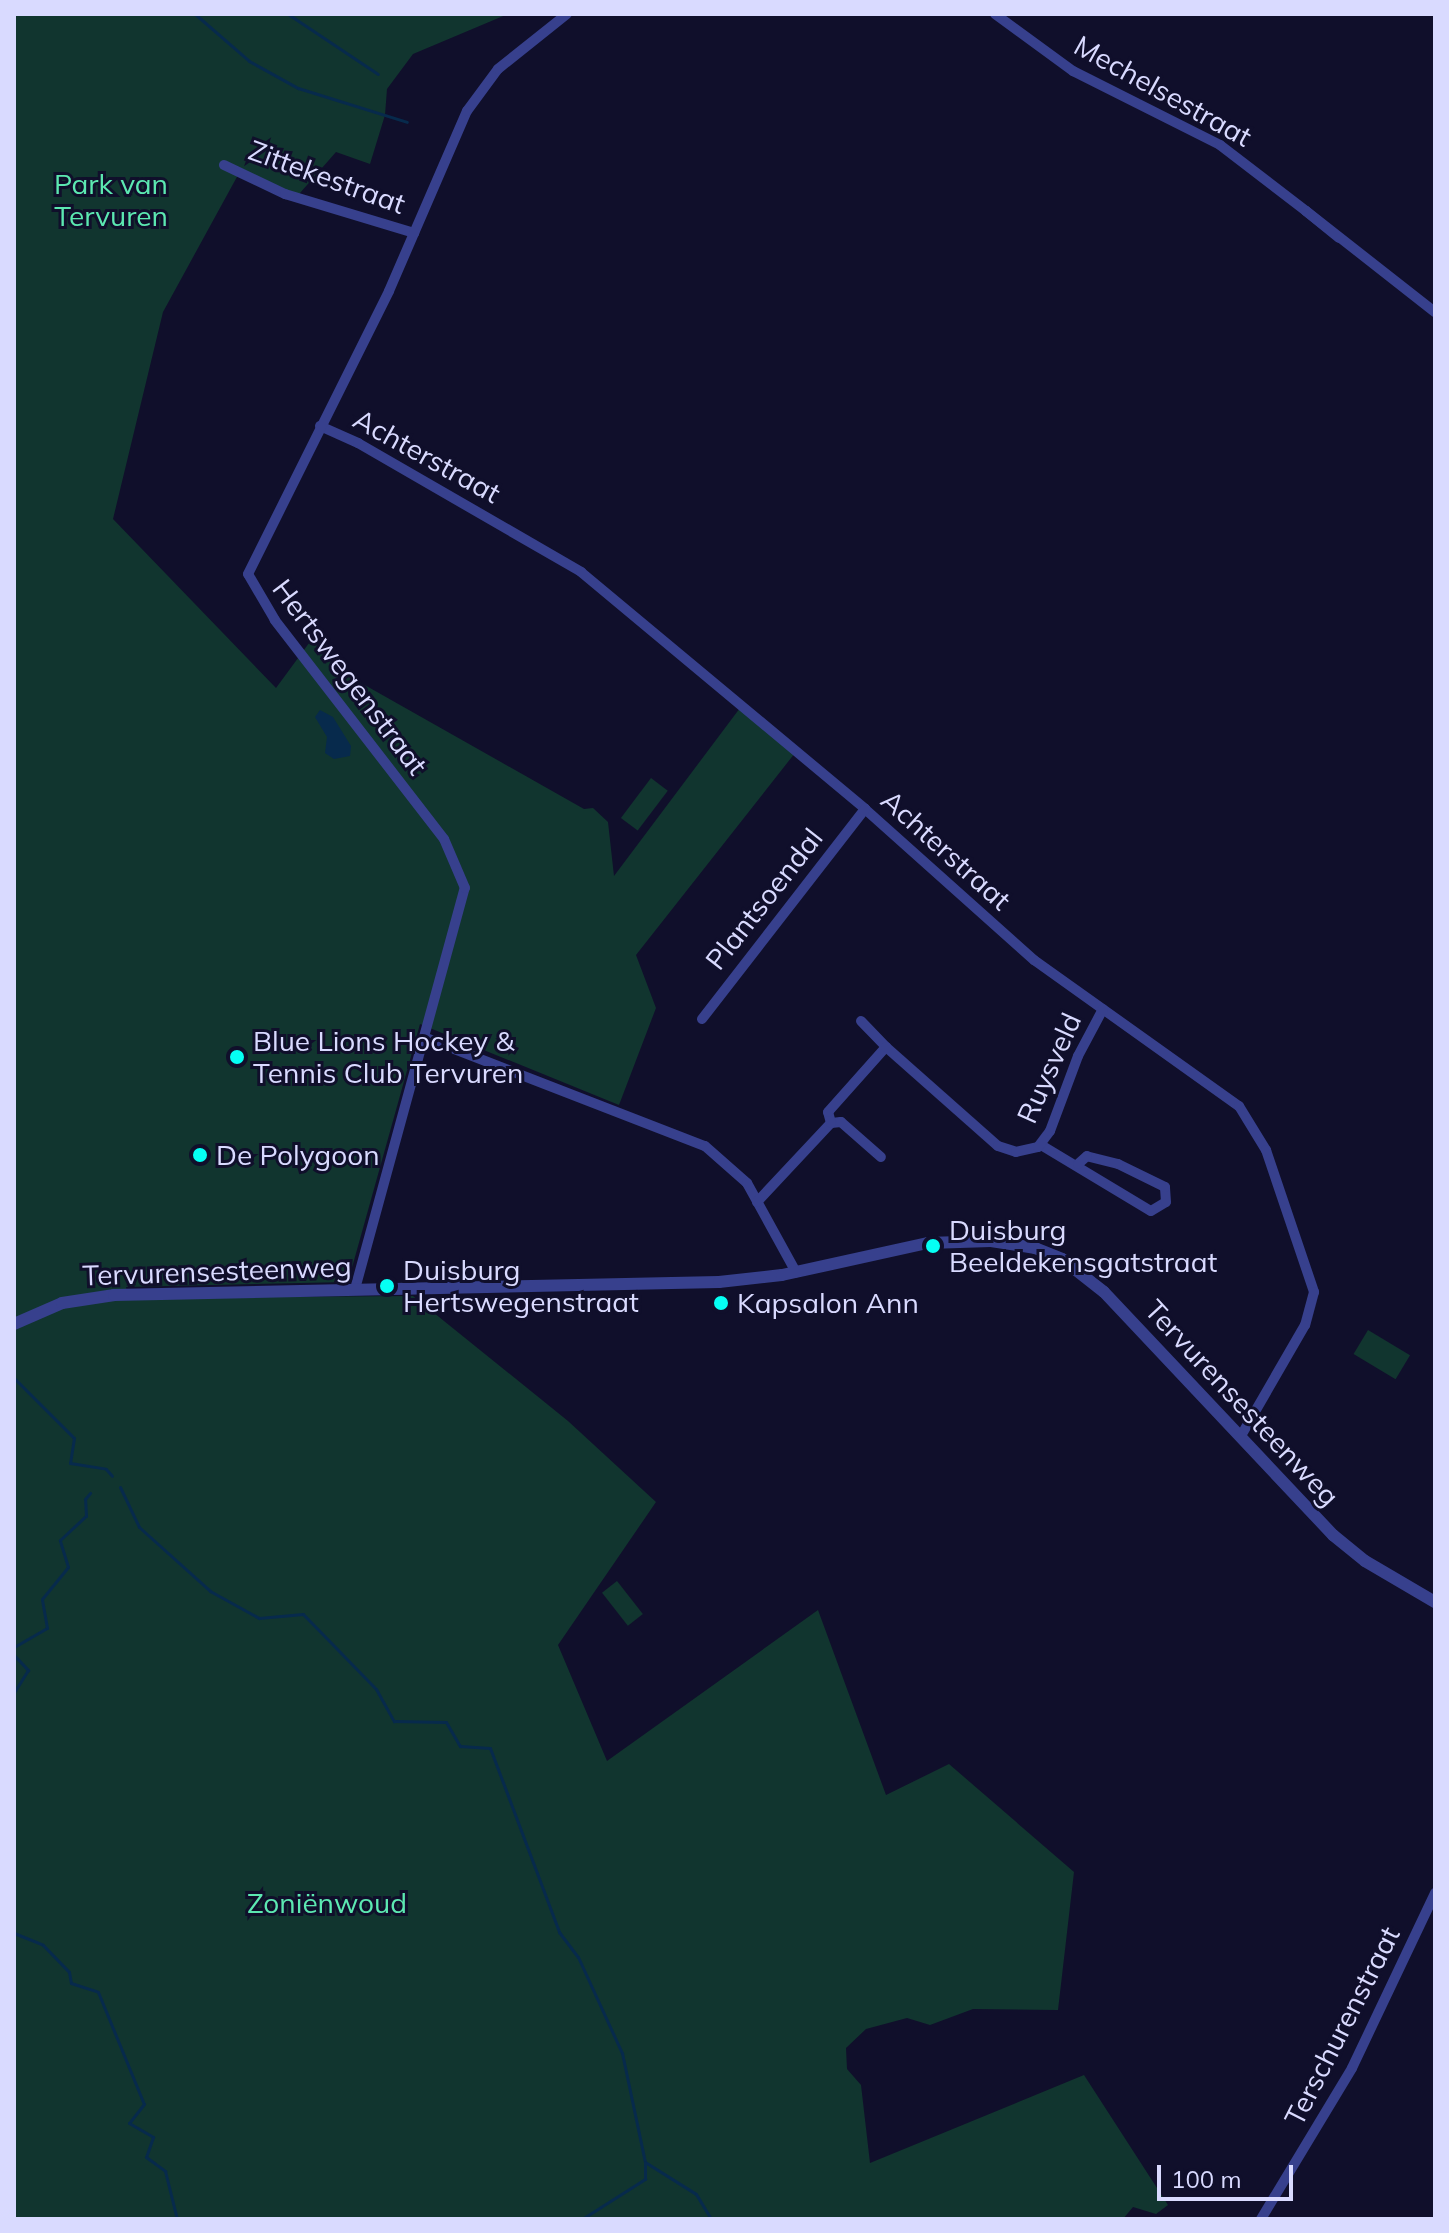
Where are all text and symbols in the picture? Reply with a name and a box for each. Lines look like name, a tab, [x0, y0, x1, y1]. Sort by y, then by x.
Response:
street label: Mechelsestraat	[1068, 28, 1258, 154]
street label: Zittekestraat	[244, 133, 410, 221]
park label: Park van Tervuren	[54, 167, 168, 233]
street label: Achterstraat	[348, 402, 506, 510]
street label: Hertswegenstraat	[266, 573, 434, 781]
street label: Achterstraat	[874, 783, 1018, 917]
street label: Plantsoendal	[699, 822, 829, 976]
street label: Ruysveld	[1010, 1008, 1088, 1128]
place label: Blue Lions Hockey & Tennis Club Tervuren	[253, 1024, 523, 1090]
marker: Blue Lions Hockey & Tennis Club Tervuren	[228, 1048, 246, 1066]
place label: De Polygoon	[216, 1138, 380, 1172]
marker: De Polygoon	[191, 1146, 209, 1164]
place label: Duisburg Beeldekensgatstraat	[949, 1213, 1217, 1279]
marker: Duisburg Beeldekensgatstraat	[924, 1237, 942, 1255]
street label: Tervurensesteenweg	[82, 1250, 352, 1292]
place label: Duisburg Hertswegenstraat	[403, 1253, 639, 1319]
marker: Duisburg Hertswegenstraat	[378, 1277, 396, 1295]
place label: Kapsalon Ann	[737, 1286, 919, 1320]
street label: Tervurensesteenweg	[1138, 1293, 1346, 1513]
marker: Kapsalon Ann	[712, 1294, 730, 1312]
park label: Zoniënwoud	[247, 1886, 407, 1920]
street label: Terschurenstraat	[1277, 1921, 1407, 2131]
scale bar	[1161, 2149, 1297, 2199]
text: 100 m	[1171, 2164, 1242, 2194]

